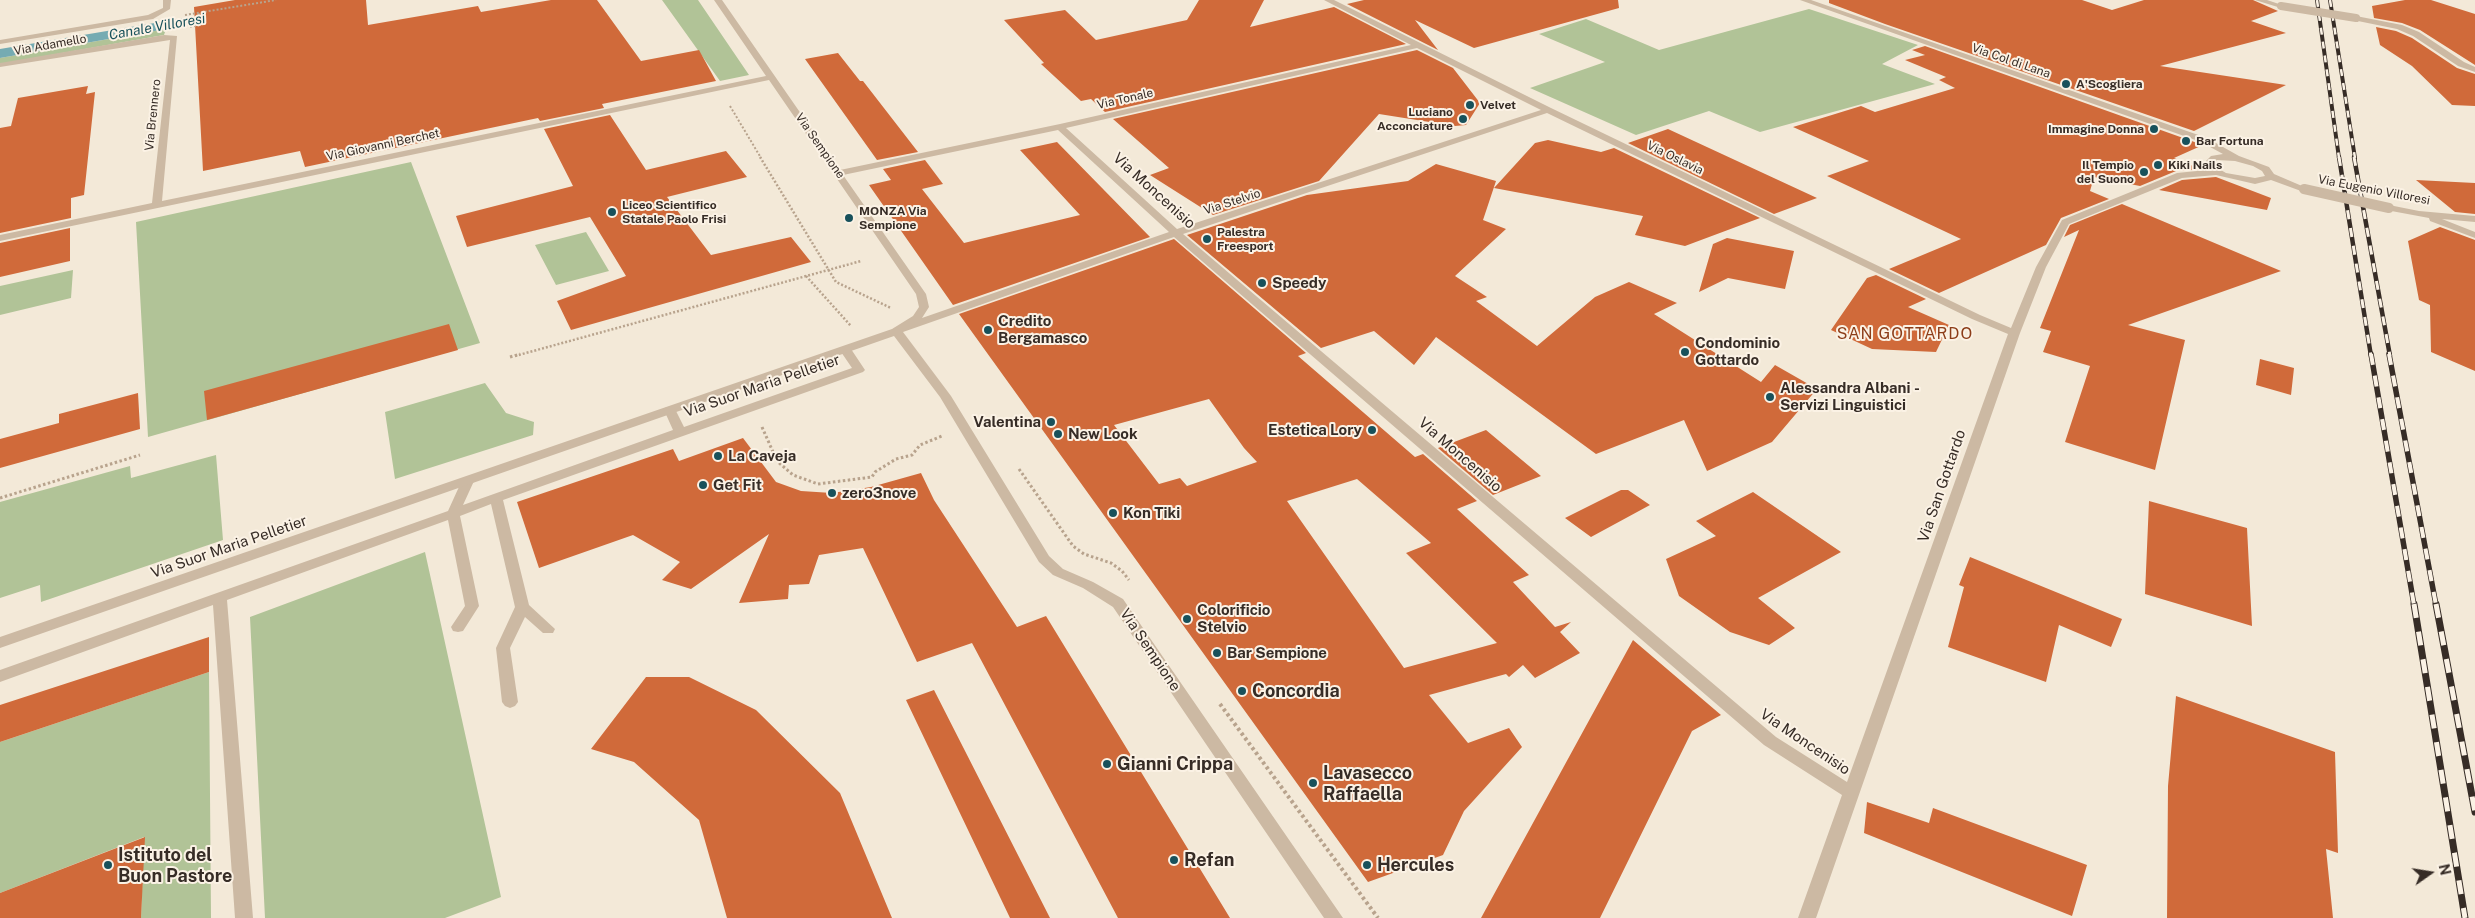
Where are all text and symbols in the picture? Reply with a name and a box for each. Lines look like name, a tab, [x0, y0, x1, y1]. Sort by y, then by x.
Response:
water label: Canale Villoresi	[107, 10, 207, 44]
street label: Via Adamello	[13, 32, 87, 58]
street label: Via Col di Lana	[1970, 41, 2052, 81]
place label: A'Scogliera	[2076, 77, 2143, 91]
street label: Via Brennero	[142, 78, 164, 152]
marker: A'Scogliera	[2060, 78, 2072, 90]
street label: Via Tonale	[1095, 86, 1155, 112]
place label: Velvet	[1480, 98, 1516, 112]
marker: Velvet	[1464, 99, 1476, 111]
place label: Luciano Acconciature	[1377, 105, 1453, 133]
street label: Via Sempione	[792, 111, 848, 181]
marker: Luciano Acconciature	[1457, 113, 1469, 125]
place label: Immagine Donna	[2048, 122, 2144, 136]
marker: Immagine Donna	[2148, 123, 2160, 135]
street label: Via Giovanni Berchet	[325, 126, 441, 164]
place label: Bar Fortuna	[2196, 134, 2264, 148]
marker: Bar Fortuna	[2180, 135, 2192, 147]
street label: Via Oslavia	[1644, 138, 1706, 178]
street label: Via Moncenisio	[1109, 149, 1199, 233]
place label: Il Tempio del Suono	[2077, 158, 2134, 186]
place label: Kiki Nails	[2168, 158, 2222, 172]
marker: Kiki Nails	[2152, 159, 2164, 171]
marker: Il Tempio del Suono	[2138, 166, 2150, 178]
street label: Via Eugenio Villoresi	[2317, 172, 2431, 208]
street label: Via Stelvio	[1202, 186, 1262, 218]
place label: Liceo Scientifico Statale Paolo Frisi	[622, 198, 726, 226]
place label: MONZA Via Sempione	[859, 204, 927, 232]
marker: Liceo Scientifico Statale Paolo Frisi	[606, 206, 618, 218]
marker: MONZA Via Sempione	[843, 212, 855, 224]
place label: Palestra Freesport	[1217, 225, 1274, 253]
marker: Palestra Freesport	[1201, 233, 1213, 245]
place label: Speedy	[1272, 274, 1326, 292]
marker: Speedy	[1256, 277, 1268, 289]
place label: Credito Bergamasco	[998, 312, 1087, 347]
marker: Credito Bergamasco	[982, 324, 994, 336]
district label: SAN GOTTARDO	[1835, 324, 1975, 344]
place label: Condominio Gottardo	[1695, 334, 1780, 369]
marker: Condominio Gottardo	[1679, 346, 1691, 358]
street label: Via Suor Maria Pelletier	[682, 351, 842, 421]
place label: Alessandra Albani - Servizi Linguistici	[1780, 379, 1920, 414]
marker: Alessandra Albani - Servizi Linguistici	[1764, 391, 1776, 403]
place label: Valentina	[973, 413, 1041, 431]
street label: Via Moncenisio	[1415, 414, 1505, 496]
marker: Valentina	[1045, 416, 1057, 428]
place label: Estetica Lory	[1268, 421, 1362, 439]
marker: Estetica Lory	[1366, 424, 1378, 436]
place label: New Look	[1068, 425, 1138, 443]
street label: Via San Gottardo	[1914, 427, 1970, 545]
marker: New Look	[1052, 428, 1064, 440]
place label: La Caveja	[728, 447, 796, 465]
marker: La Caveja	[712, 450, 724, 462]
place label: Get Fit	[713, 476, 762, 494]
marker: Get Fit	[697, 479, 709, 491]
place label: zero3nove	[842, 484, 916, 502]
marker: zero3nove	[826, 487, 838, 499]
place label: Kon Tiki	[1123, 504, 1180, 522]
marker: Kon Tiki	[1107, 507, 1119, 519]
street label: Via Suor Maria Pelletier	[149, 512, 309, 582]
place label: Colorificio Stelvio	[1197, 601, 1270, 636]
street label: Via Sempione	[1116, 605, 1184, 695]
marker: Colorificio Stelvio	[1181, 613, 1193, 625]
place label: Bar Sempione	[1227, 644, 1327, 662]
marker: Bar Sempione	[1211, 647, 1223, 659]
place label: Concordia	[1252, 680, 1340, 702]
marker: Concordia	[1236, 685, 1248, 697]
street label: Via Moncenisio	[1757, 705, 1853, 779]
place label: Gianni Crippa	[1117, 753, 1233, 775]
marker: Gianni Crippa	[1101, 758, 1113, 770]
place label: Lavasecco Raffaella	[1323, 762, 1412, 804]
marker: Lavasecco Raffaella	[1307, 777, 1319, 789]
place label: Istituto del Buon Pastore	[118, 844, 232, 886]
north arrow	[2405, 848, 2455, 898]
place label: Refan	[1184, 849, 1235, 871]
marker: Refan	[1168, 854, 1180, 866]
place label: Hercules	[1377, 854, 1454, 876]
marker: Istituto del Buon Pastore	[102, 859, 114, 871]
marker: Hercules	[1361, 859, 1373, 871]
text: N	[2436, 862, 2454, 877]

